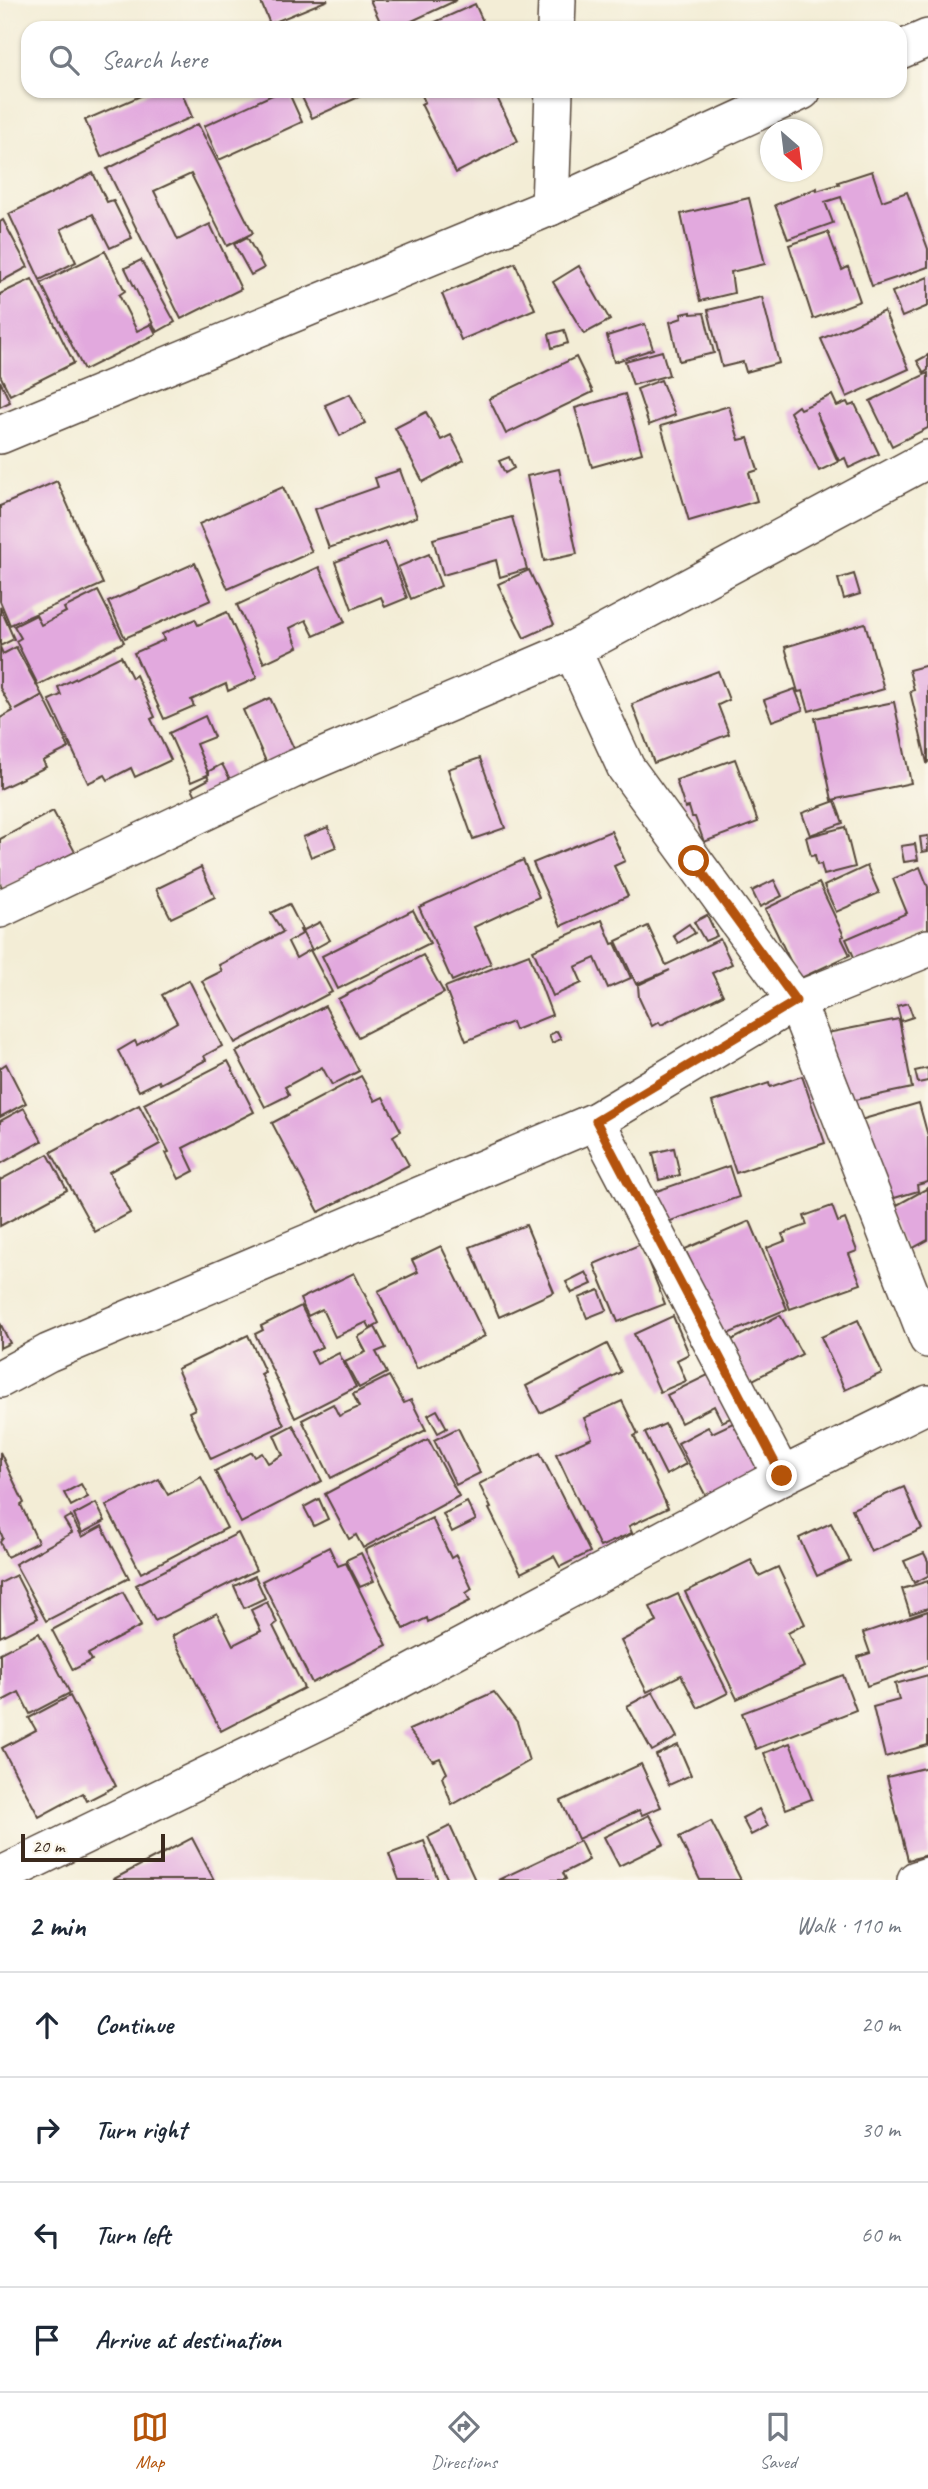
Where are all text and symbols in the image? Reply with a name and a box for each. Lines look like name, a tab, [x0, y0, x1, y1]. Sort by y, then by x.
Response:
search box	[21, 21, 907, 98]
icon: search	[45, 41, 83, 79]
text: Search here	[101, 43, 207, 76]
north arrow	[760, 119, 823, 182]
route start	[678, 845, 709, 876]
route end	[766, 1460, 797, 1491]
scale bar	[21, 1831, 164, 1863]
text: 20 m	[32, 1834, 64, 1858]
text: 2 min	[28, 1907, 85, 1945]
text: Walk · 110 m	[796, 1911, 900, 1940]
icon: ahead	[28, 2006, 66, 2044]
text: Continue	[95, 2008, 173, 2041]
text: 20 m	[861, 2010, 900, 2039]
icon: right	[28, 2111, 66, 2149]
text: Turn right	[95, 2113, 186, 2146]
text: 30 m	[861, 2115, 900, 2144]
icon: left	[28, 2216, 66, 2254]
text: Turn left	[95, 2218, 170, 2251]
text: 60 m	[861, 2220, 900, 2249]
icon: arrive	[28, 2321, 66, 2359]
text: Arrive at destination	[95, 2323, 281, 2356]
tab: Map	[131, 2408, 169, 2474]
tab: Directions	[431, 2408, 497, 2474]
tab: Saved	[759, 2408, 797, 2474]

